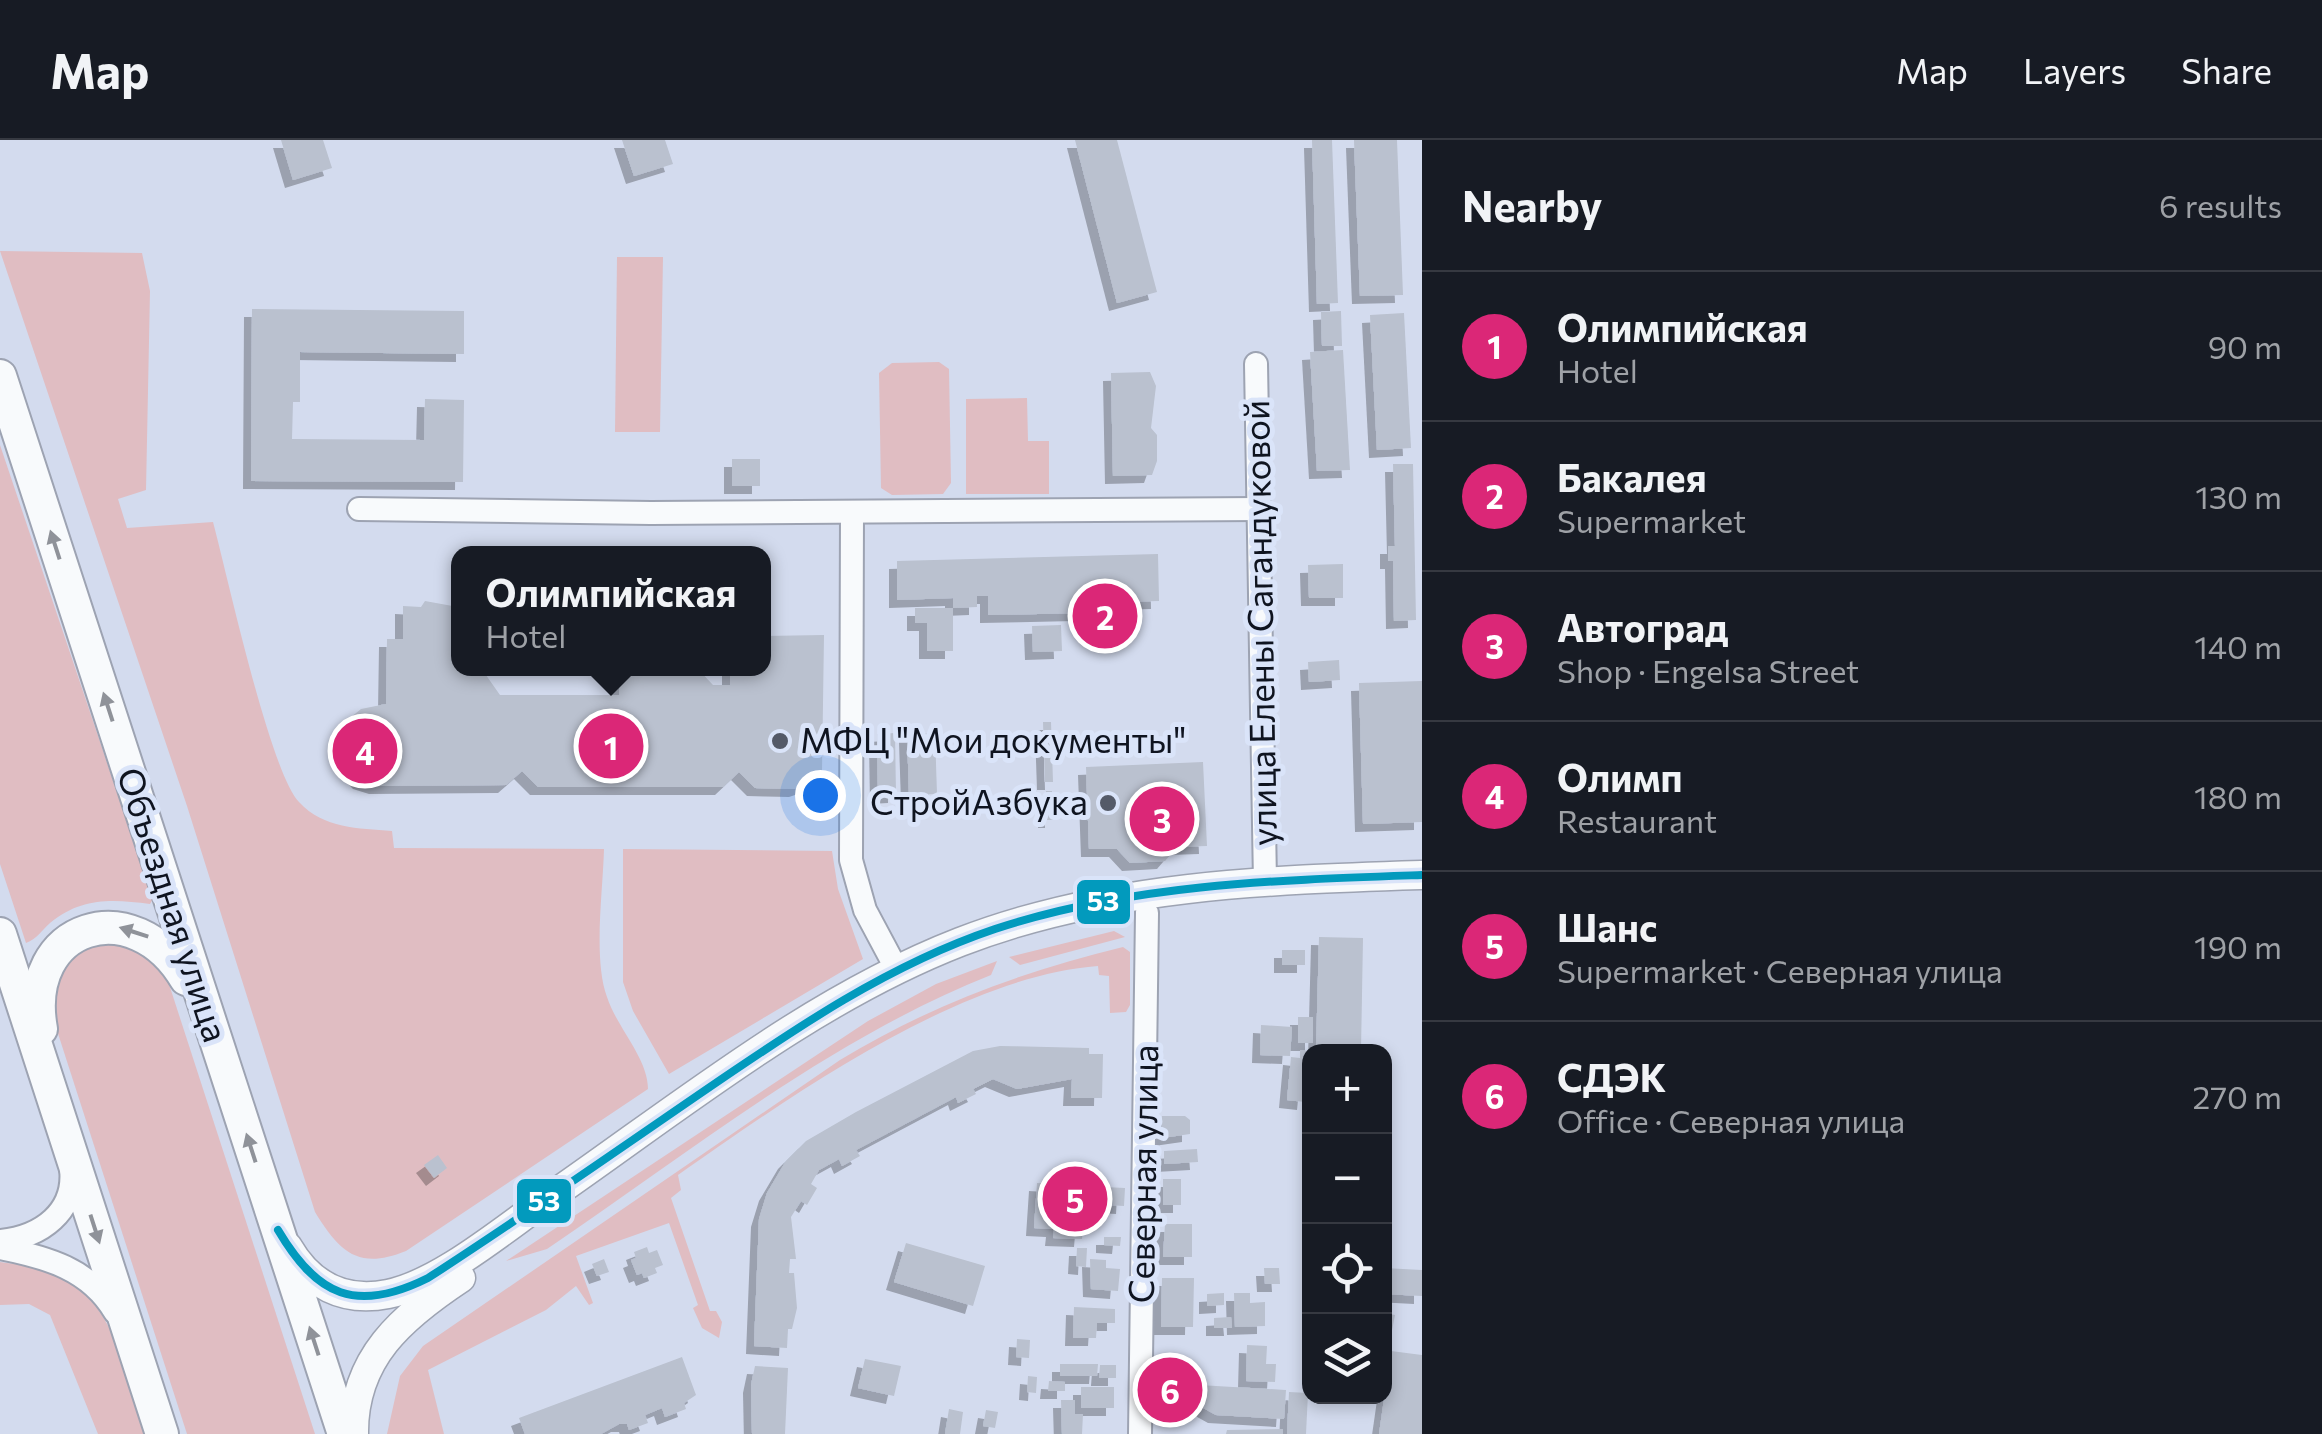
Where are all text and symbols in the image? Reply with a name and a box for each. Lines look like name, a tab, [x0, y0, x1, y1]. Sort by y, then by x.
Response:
text: Map	[50, 40, 149, 99]
text: Map	[1896, 48, 1968, 91]
text: Layers	[2023, 48, 2126, 91]
text: Share	[2181, 48, 2272, 91]
text: Nearby	[1462, 179, 1602, 231]
text: 6 results	[2159, 185, 2282, 225]
text: Олимпийская	[1557, 303, 1808, 350]
text: 1	[1487, 326, 1502, 366]
text: 90 m	[2208, 326, 2282, 366]
text: Hotel	[1557, 350, 1638, 390]
street label: улица Елены Сагандуковой	[1233, 400, 1284, 846]
text: Бакалея	[1557, 453, 1707, 500]
text: 2	[1485, 476, 1504, 516]
text: 130 m	[2195, 476, 2282, 516]
text: Supermarket	[1557, 500, 1746, 540]
one-way arrow	[47, 529, 62, 559]
popup	[451, 546, 771, 676]
text: Олимпийская	[486, 568, 736, 615]
pin: 2	[1072, 578, 1138, 654]
text: Автоград	[1557, 603, 1728, 650]
text: Hotel	[486, 615, 566, 655]
text: 3	[1485, 626, 1504, 666]
text: 140 m	[2194, 626, 2282, 666]
text: Shop · Engelsa Street	[1557, 650, 1859, 690]
one-way arrow	[100, 691, 115, 721]
pin: 1	[578, 708, 644, 784]
pin: 4	[332, 714, 398, 788]
place label: МФЦ "Мои документы"	[800, 717, 1186, 760]
marker: МФЦ "Мои документы"	[769, 730, 791, 752]
text: Олимп	[1557, 753, 1683, 800]
street label: Объездная улица	[110, 762, 239, 1047]
your location	[795, 770, 846, 821]
text: 4	[1485, 776, 1504, 816]
text: 180 m	[2194, 776, 2282, 816]
place label: СтройАзбука	[870, 779, 1088, 822]
pin: 3	[1130, 782, 1194, 856]
marker: СтройАзбука	[1097, 792, 1119, 814]
text: Restaurant	[1557, 800, 1717, 840]
line badge: 53	[1075, 878, 1132, 926]
text: 53	[1087, 883, 1119, 917]
text: Шанс	[1557, 903, 1657, 950]
one-way arrow	[119, 924, 149, 939]
text: 5	[1485, 926, 1504, 966]
text: 190 m	[2194, 926, 2282, 966]
text: Supermarket · Северная улица	[1557, 950, 2003, 990]
street label: Северная улица	[1118, 1044, 1165, 1304]
map controls	[1302, 1044, 1392, 1404]
button: +	[1302, 1044, 1392, 1134]
text: СДЭК	[1557, 1053, 1666, 1100]
text: 6	[1485, 1076, 1504, 1116]
text: 270 m	[2193, 1076, 2282, 1116]
text: Office · Северная улица	[1557, 1100, 1905, 1140]
one-way arrow	[243, 1133, 258, 1163]
button: −	[1302, 1134, 1392, 1224]
pin: 5	[1042, 1162, 1108, 1236]
line badge: 53	[515, 1177, 573, 1225]
text: 53	[528, 1183, 560, 1217]
one-way arrow	[89, 1215, 104, 1245]
button: locate	[1302, 1224, 1392, 1314]
button: layers	[1302, 1314, 1392, 1404]
one-way arrow	[305, 1326, 320, 1356]
pin: 6	[1138, 1352, 1202, 1428]

